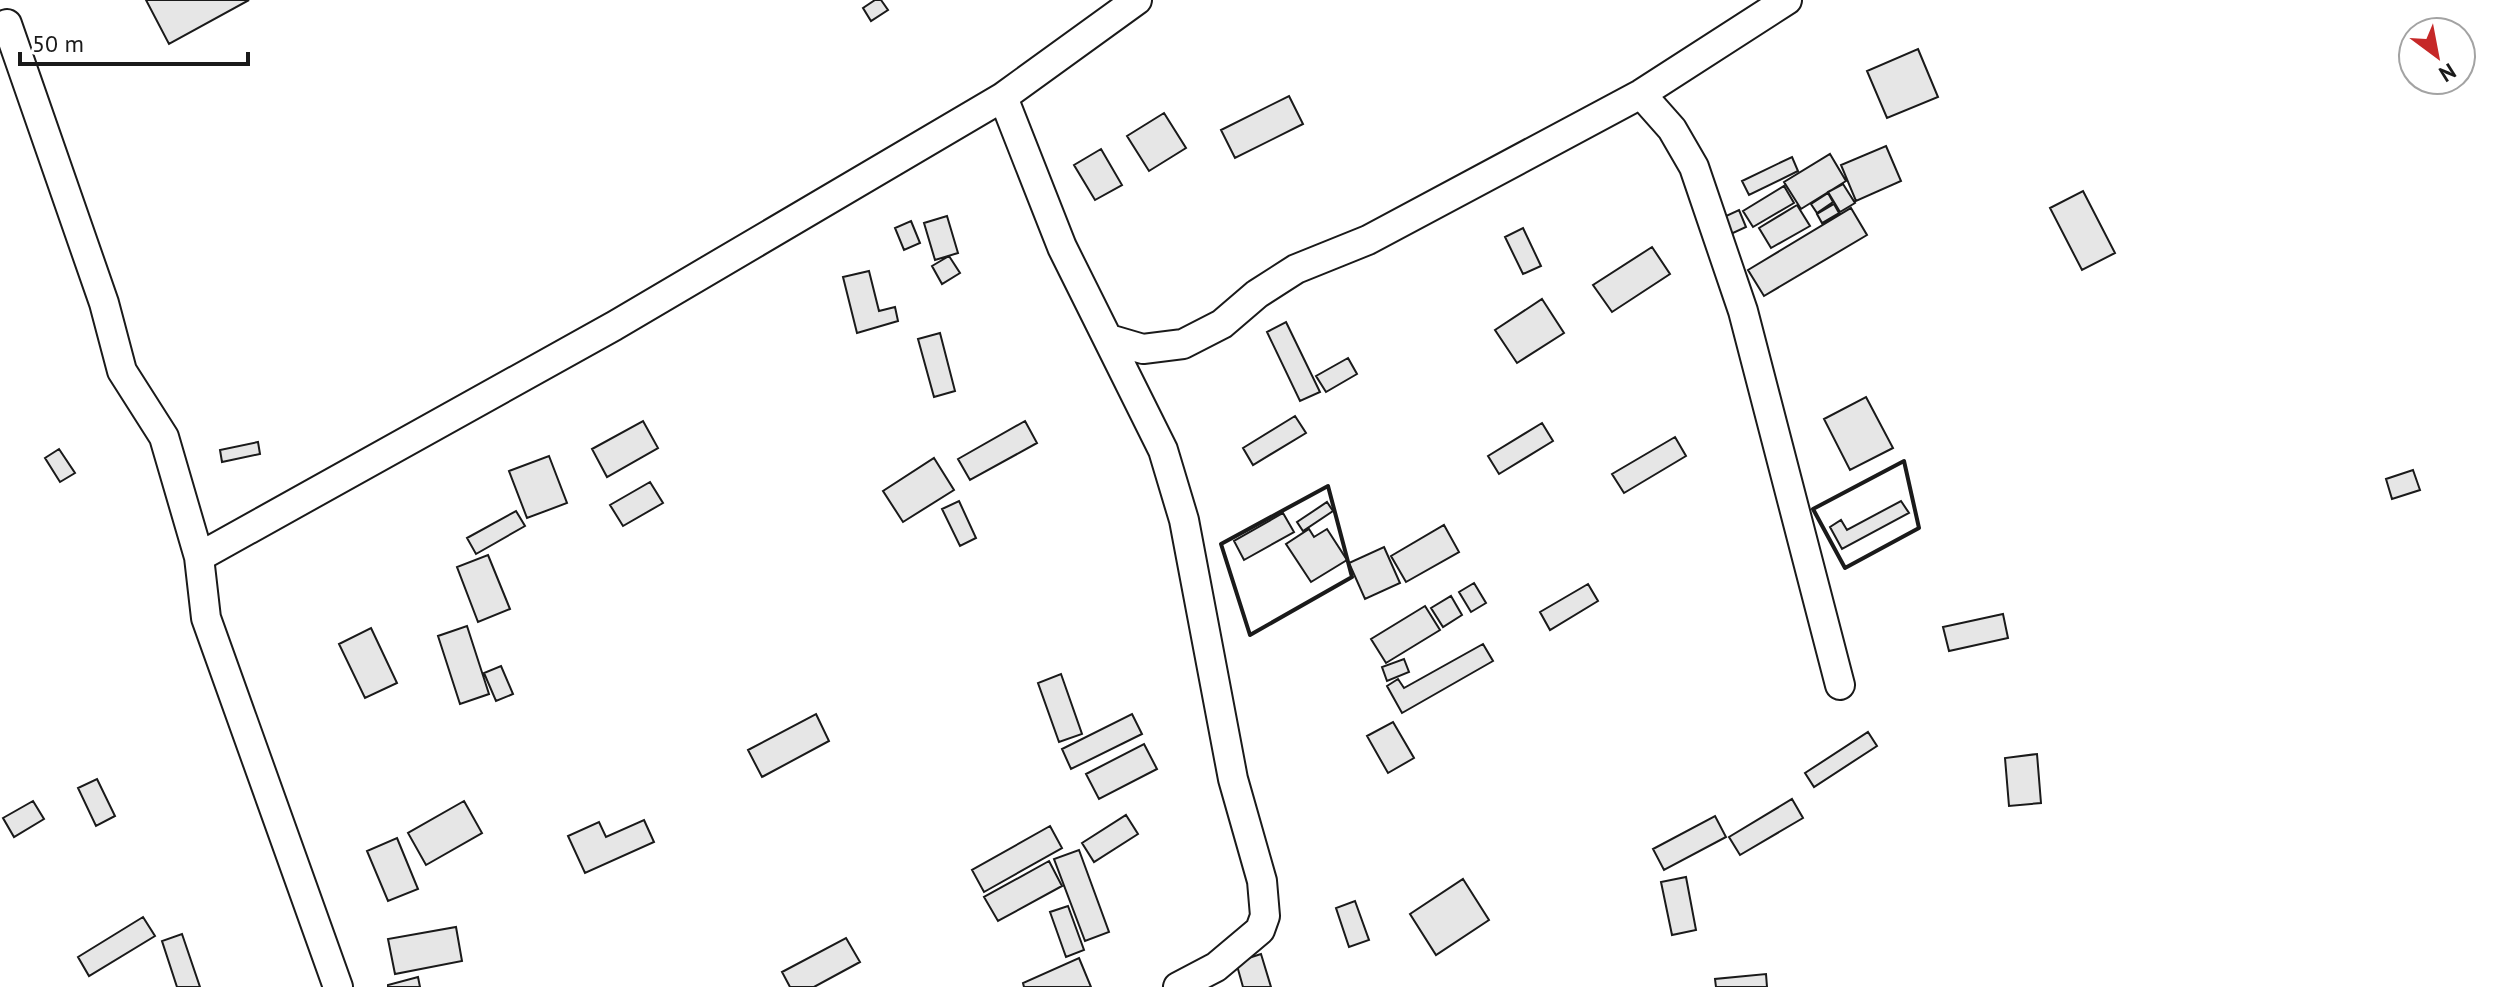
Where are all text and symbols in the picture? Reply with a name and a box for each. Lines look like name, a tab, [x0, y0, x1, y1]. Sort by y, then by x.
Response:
scale bar	[20, 16, 248, 66]
north arrow	[2397, 16, 2477, 96]
text: 50 m	[32, 28, 84, 59]
text: N	[2434, 57, 2461, 89]

